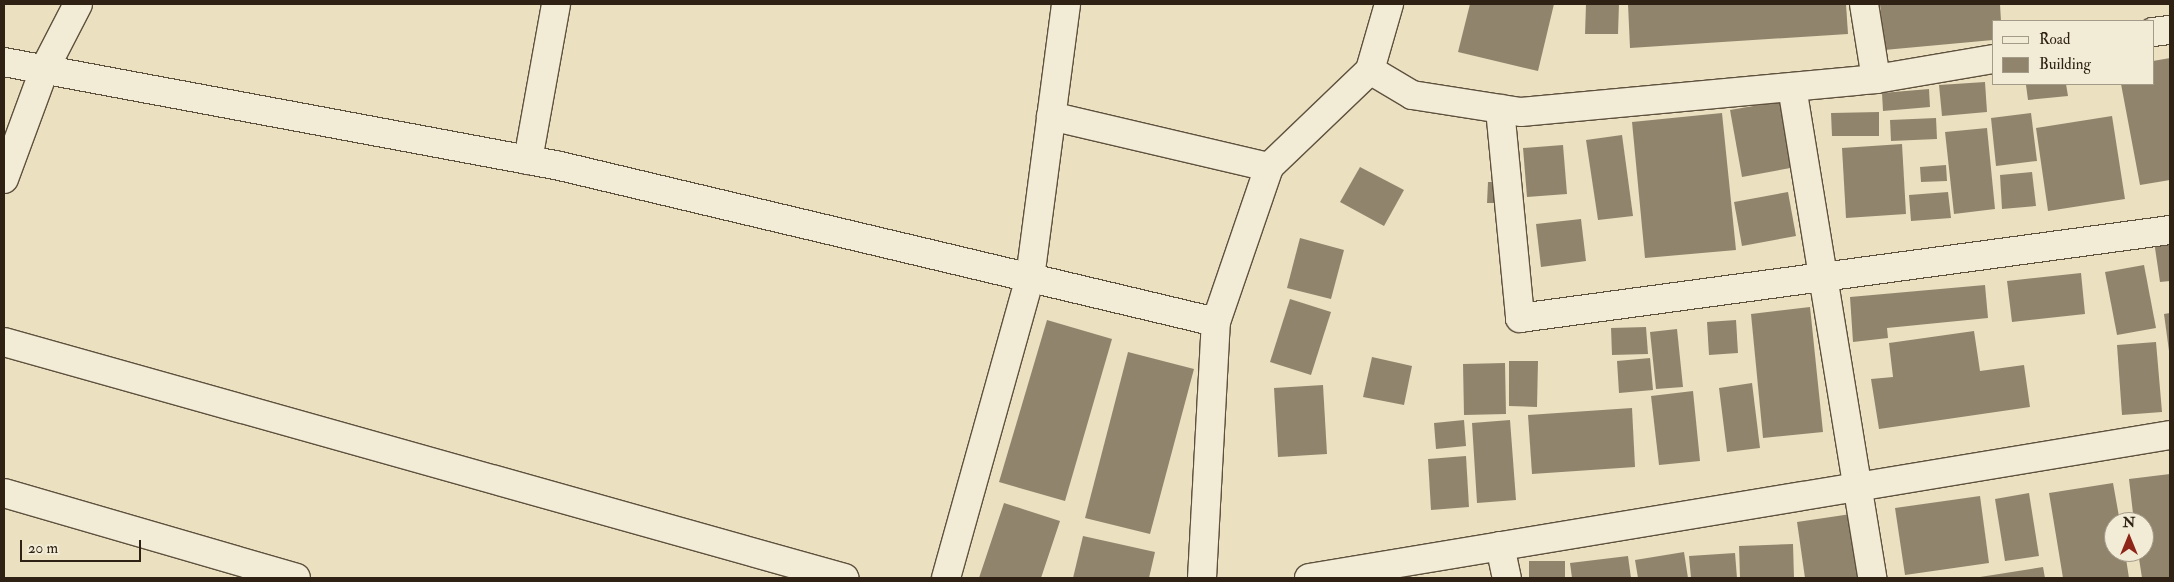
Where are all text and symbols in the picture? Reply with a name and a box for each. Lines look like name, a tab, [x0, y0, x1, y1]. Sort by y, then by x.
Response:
legend	[1992, 20, 2154, 85]
text: Road	[2039, 30, 2070, 49]
text: Building	[2039, 55, 2091, 74]
north arrow	[2104, 512, 2154, 562]
text: N	[2123, 514, 2135, 531]
scale bar	[22, 530, 144, 562]
text: 20 m	[28, 539, 58, 558]

